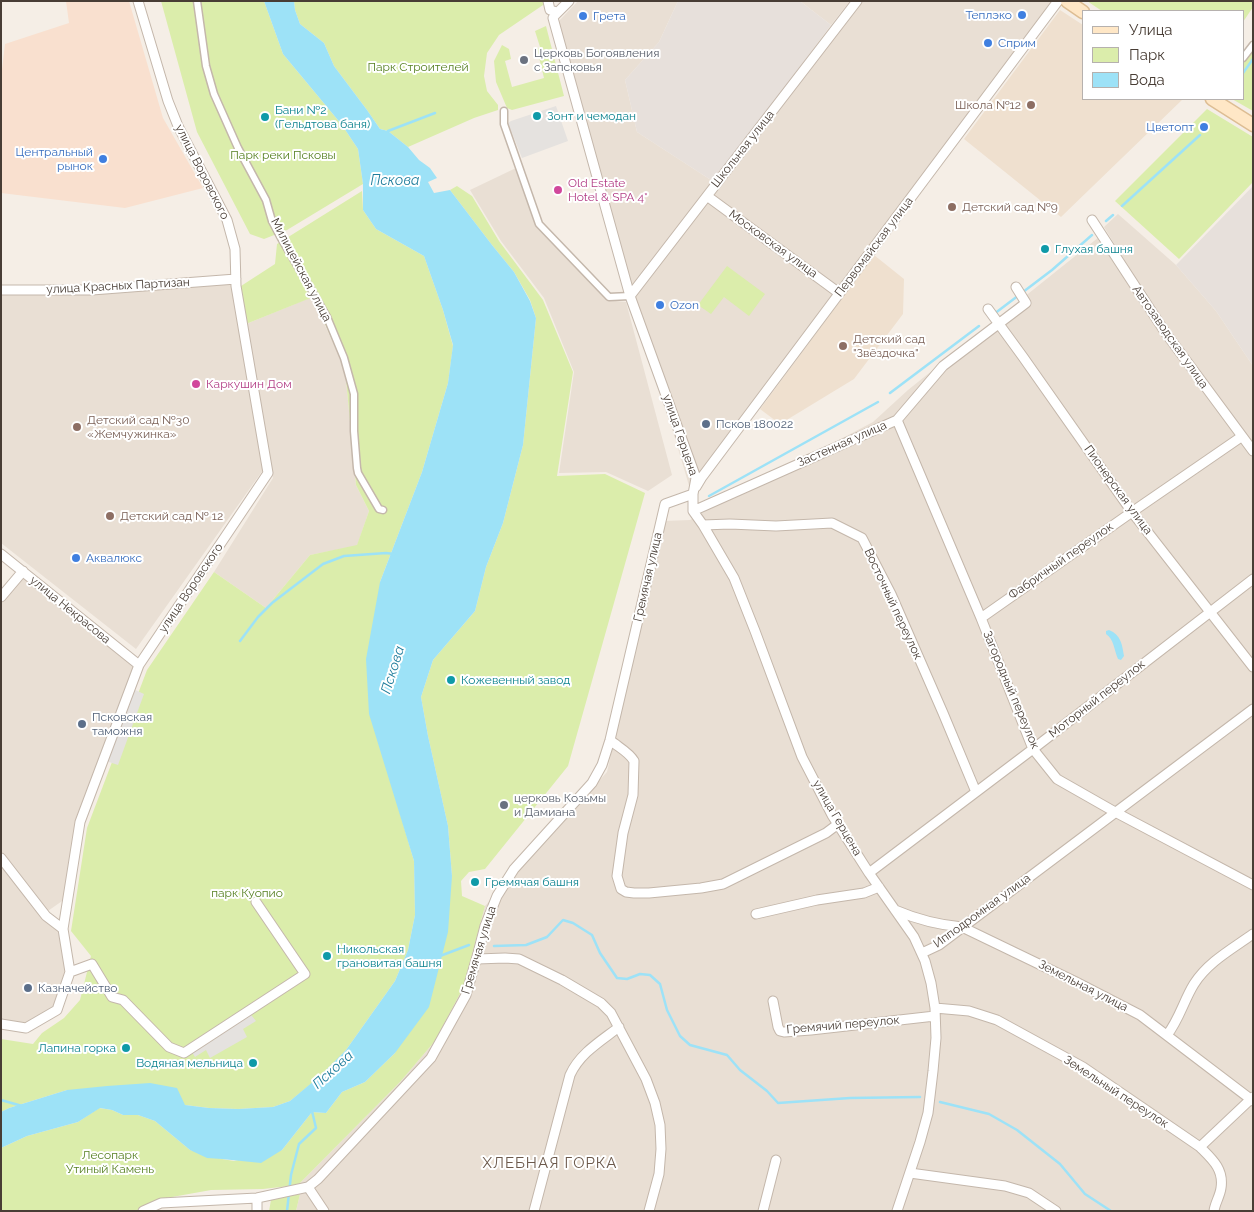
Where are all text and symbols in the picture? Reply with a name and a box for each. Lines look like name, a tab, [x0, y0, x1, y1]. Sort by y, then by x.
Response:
place label: Теплэко	[966, 8, 1012, 22]
place label: Грета	[593, 9, 626, 23]
marker: Теплэко	[1016, 9, 1028, 21]
marker: Грета	[577, 10, 589, 22]
legend	[1082, 10, 1244, 100]
text: Улица	[1129, 21, 1173, 39]
place label: Сприм	[998, 36, 1036, 50]
marker: Сприм	[982, 37, 994, 49]
place label: Церковь Богоявления с Запсковья	[534, 46, 659, 74]
text: Парк	[1129, 46, 1165, 64]
marker: Церковь Богоявления с Запсковья	[518, 54, 530, 66]
park label: Парк Строителей	[367, 60, 469, 74]
text: Вода	[1129, 71, 1165, 89]
place label: Школа №12	[955, 98, 1021, 112]
marker: Школа №12	[1025, 99, 1037, 111]
place label: Бани №2 (Гельдтова баня)	[275, 103, 370, 131]
street label: Школьная улица	[708, 108, 778, 190]
place label: Зонт и чемодан	[547, 109, 636, 123]
marker: Зонт и чемодан	[531, 110, 543, 122]
marker: Бани №2 (Гельдтова баня)	[259, 111, 271, 123]
place label: Цветопт	[1146, 120, 1194, 134]
marker: Цветопт	[1198, 121, 1210, 133]
street label: улица Воровского	[172, 122, 232, 222]
place label: Центральный рынок	[16, 145, 93, 173]
park label: Парк реки Псковы	[230, 148, 336, 162]
marker: Центральный рынок	[97, 153, 109, 165]
water label: Пскова	[371, 173, 419, 189]
place label: Old Estate Hotel & SPA 4*	[568, 176, 648, 204]
marker: Old Estate Hotel & SPA 4*	[552, 184, 564, 196]
street label: Первомайская улица	[832, 194, 916, 300]
place label: Детский сад №9	[962, 200, 1058, 214]
marker: Детский сад №9	[946, 201, 958, 213]
street label: Московская улица	[726, 207, 820, 281]
street label: Милицейская улица	[268, 216, 334, 324]
place label: Глухая башня	[1055, 242, 1133, 256]
marker: Глухая башня	[1039, 243, 1051, 255]
street label: улица Красных Партизан	[46, 275, 190, 297]
street label: Автозаводская улица	[1129, 283, 1211, 391]
place label: Ozon	[670, 298, 699, 312]
marker: Ozon	[654, 299, 666, 311]
place label: Детский сад "Звёздочка"	[853, 332, 925, 360]
marker: Детский сад "Звёздочка"	[837, 340, 849, 352]
place label: Каркушин Дом	[206, 377, 292, 391]
marker: Каркушин Дом	[190, 378, 202, 390]
street label: улица Герцена	[659, 392, 701, 478]
place label: Детский сад №30 «Жемчужинка»	[87, 413, 189, 441]
place label: Псков 180022	[716, 417, 793, 431]
marker: Псков 180022	[700, 418, 712, 430]
street label: Застенная улица	[795, 418, 889, 470]
marker: Детский сад №30 «Жемчужинка»	[71, 421, 83, 433]
street label: Пионерская улица	[1081, 443, 1155, 537]
place label: Детский сад № 12	[120, 509, 223, 523]
marker: Детский сад № 12	[104, 510, 116, 522]
street label: Фабричный переулок	[1006, 519, 1116, 603]
street label: Гремячая улица	[631, 531, 665, 623]
street label: улица Воровского	[156, 541, 226, 635]
street label: Восточный переулок	[861, 546, 925, 662]
place label: Аквалюкс	[86, 551, 142, 565]
marker: Аквалюкс	[70, 552, 82, 564]
street label: улица Некрасова	[27, 573, 113, 647]
street label: Загородный переулок	[980, 629, 1042, 751]
water label: Пскова	[378, 644, 408, 696]
street label: Моторный переулок	[1046, 657, 1148, 741]
place label: Кожевенный завод	[461, 673, 570, 687]
marker: Кожевенный завод	[445, 674, 457, 686]
place label: Псковская таможня	[92, 710, 152, 738]
marker: Псковская таможня	[76, 718, 88, 730]
street label: улица Герцена	[809, 778, 865, 858]
place label: церковь Козьмы и Дамиана	[514, 791, 606, 819]
marker: церковь Козьмы и Дамиана	[498, 799, 510, 811]
street label: Ипподромная улица	[931, 871, 1033, 951]
place label: Гремячая башня	[485, 875, 579, 889]
marker: Гремячая башня	[469, 876, 481, 888]
park label: парк Куопио	[211, 886, 283, 900]
street label: Гремячая улица	[459, 904, 499, 996]
place label: Никольская грановитая башня	[337, 942, 442, 970]
marker: Никольская грановитая башня	[321, 950, 333, 962]
street label: Земельная улица	[1036, 957, 1130, 1015]
place label: Казначейство	[38, 981, 117, 995]
marker: Казначейство	[22, 982, 34, 994]
street label: Гремячий переулок	[786, 1013, 900, 1037]
place label: Лапина горка	[38, 1041, 116, 1055]
marker: Лапина горка	[120, 1042, 132, 1054]
water label: Пскова	[309, 1047, 357, 1093]
street label: Земельный переулок	[1061, 1053, 1171, 1131]
place label: Водяная мельница	[136, 1056, 243, 1070]
marker: Водяная мельница	[247, 1057, 259, 1069]
park label: Лесопарк Утиный Камень	[66, 1148, 154, 1176]
district label: ХЛЕБНАЯ ГОРКА	[481, 1154, 619, 1172]

